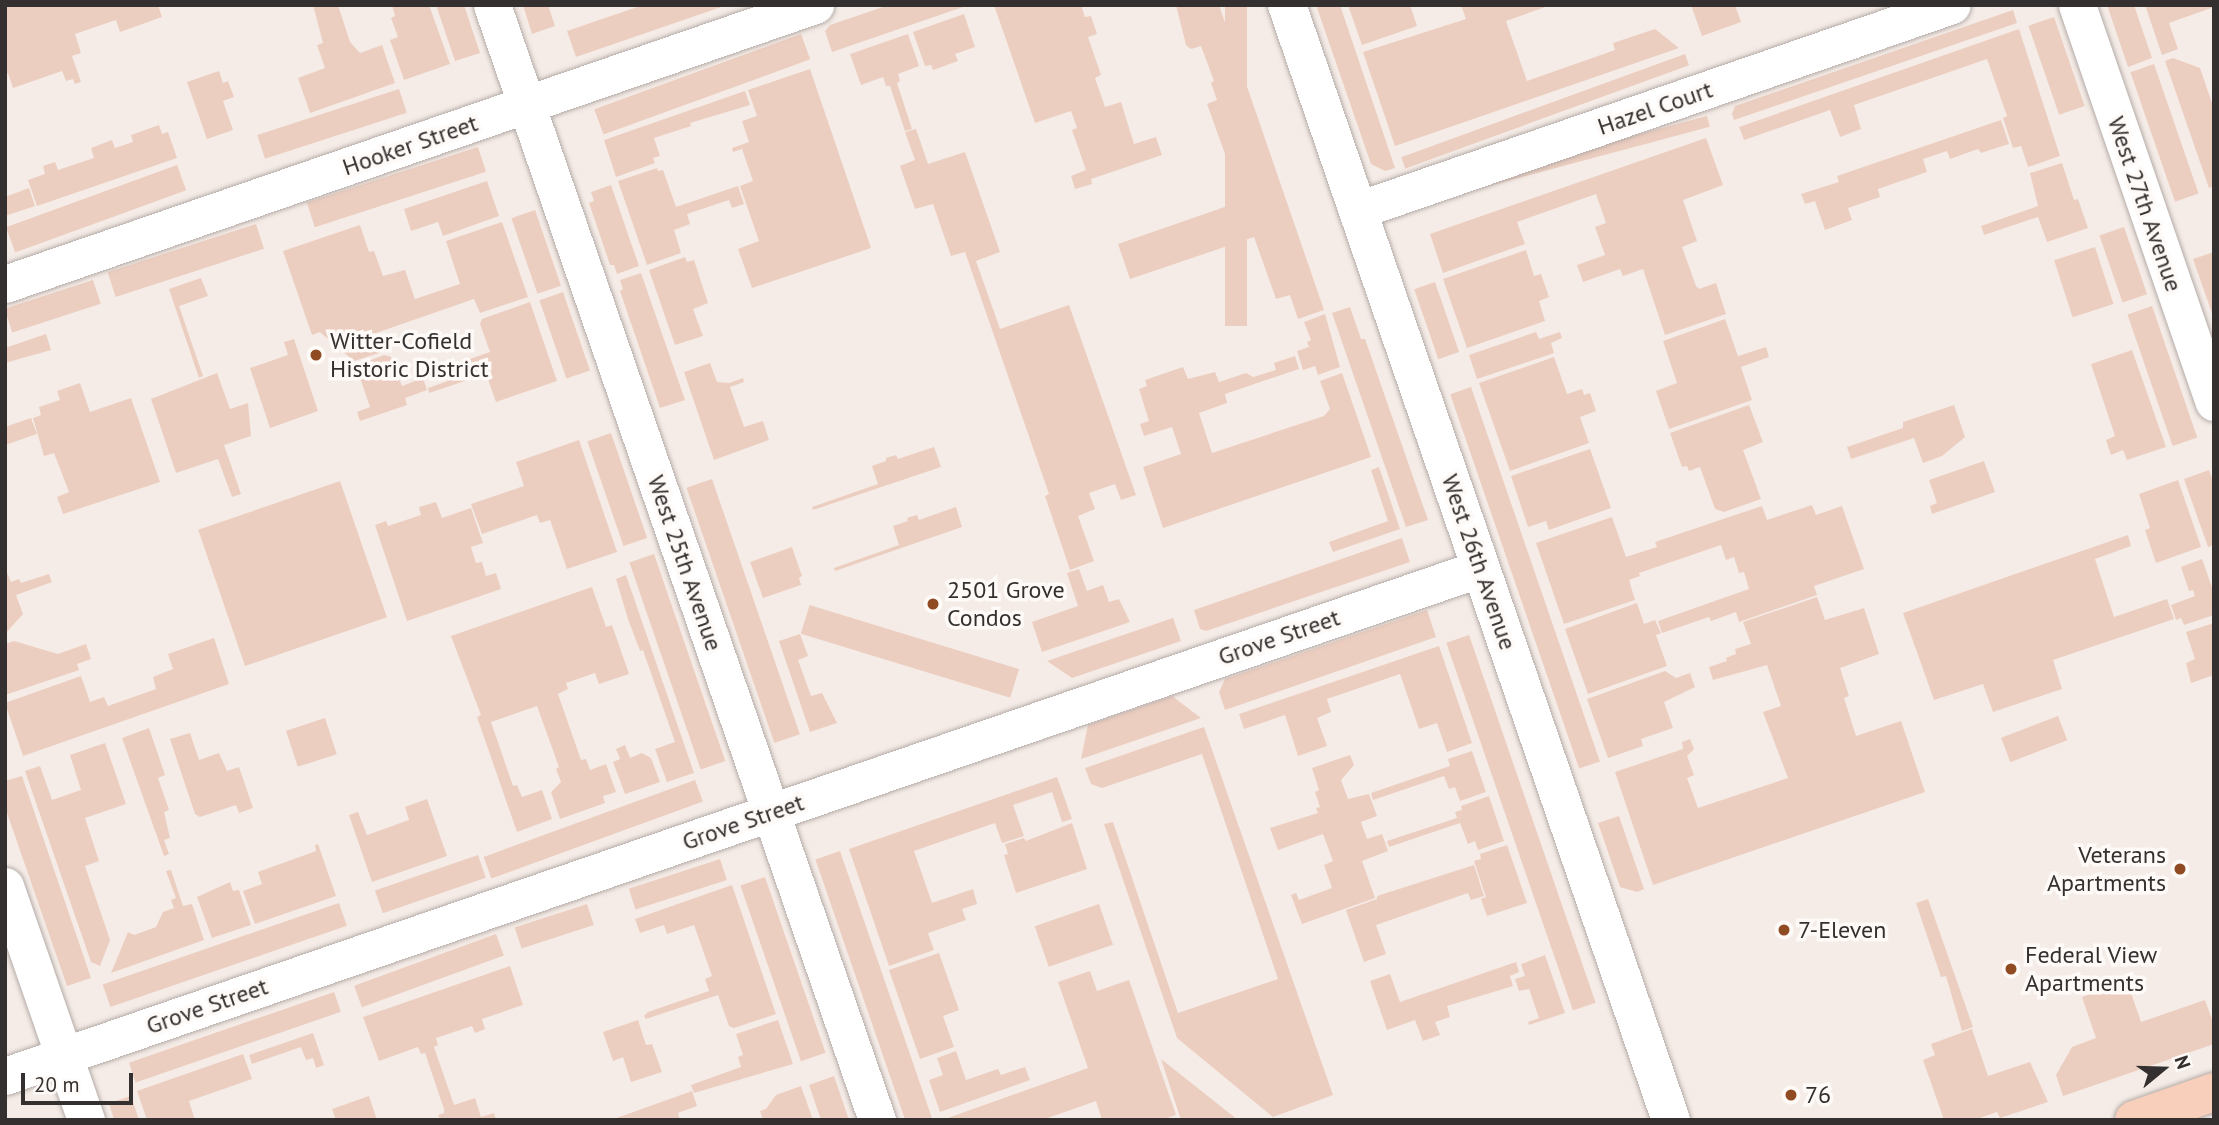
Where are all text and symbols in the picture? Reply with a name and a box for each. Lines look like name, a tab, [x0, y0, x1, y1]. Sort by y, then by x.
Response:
street label: Hazel Court	[1594, 75, 1716, 141]
street label: Hooker Street	[339, 108, 481, 182]
street label: West 27th Avenue	[2101, 112, 2189, 296]
place label: Witter-Cofield Historic District	[330, 327, 489, 383]
marker: Witter-Cofield Historic District	[308, 347, 324, 363]
street label: West 26th Avenue	[1435, 470, 1523, 654]
street label: West 25th Avenue	[641, 471, 729, 655]
place label: 2501 Grove Condos	[947, 576, 1065, 632]
marker: 2501 Grove Condos	[925, 596, 941, 612]
street label: Grove Street	[1214, 603, 1344, 671]
street label: Grove Street	[678, 788, 808, 856]
place label: Veterans Apartments	[2047, 841, 2166, 897]
marker: Veterans Apartments	[2172, 861, 2188, 877]
place label: 7-Eleven	[1798, 916, 1886, 944]
marker: 7-Eleven	[1776, 922, 1792, 938]
place label: Federal View Apartments	[2025, 941, 2158, 997]
marker: Federal View Apartments	[2003, 961, 2019, 977]
street label: Grove Street	[142, 972, 272, 1040]
north arrow	[2128, 1034, 2198, 1104]
text: N	[2169, 1052, 2196, 1072]
scale bar	[24, 1058, 136, 1102]
text: 20 m	[34, 1071, 80, 1098]
place label: 76	[1805, 1081, 1831, 1109]
marker: 76	[1783, 1087, 1799, 1103]

